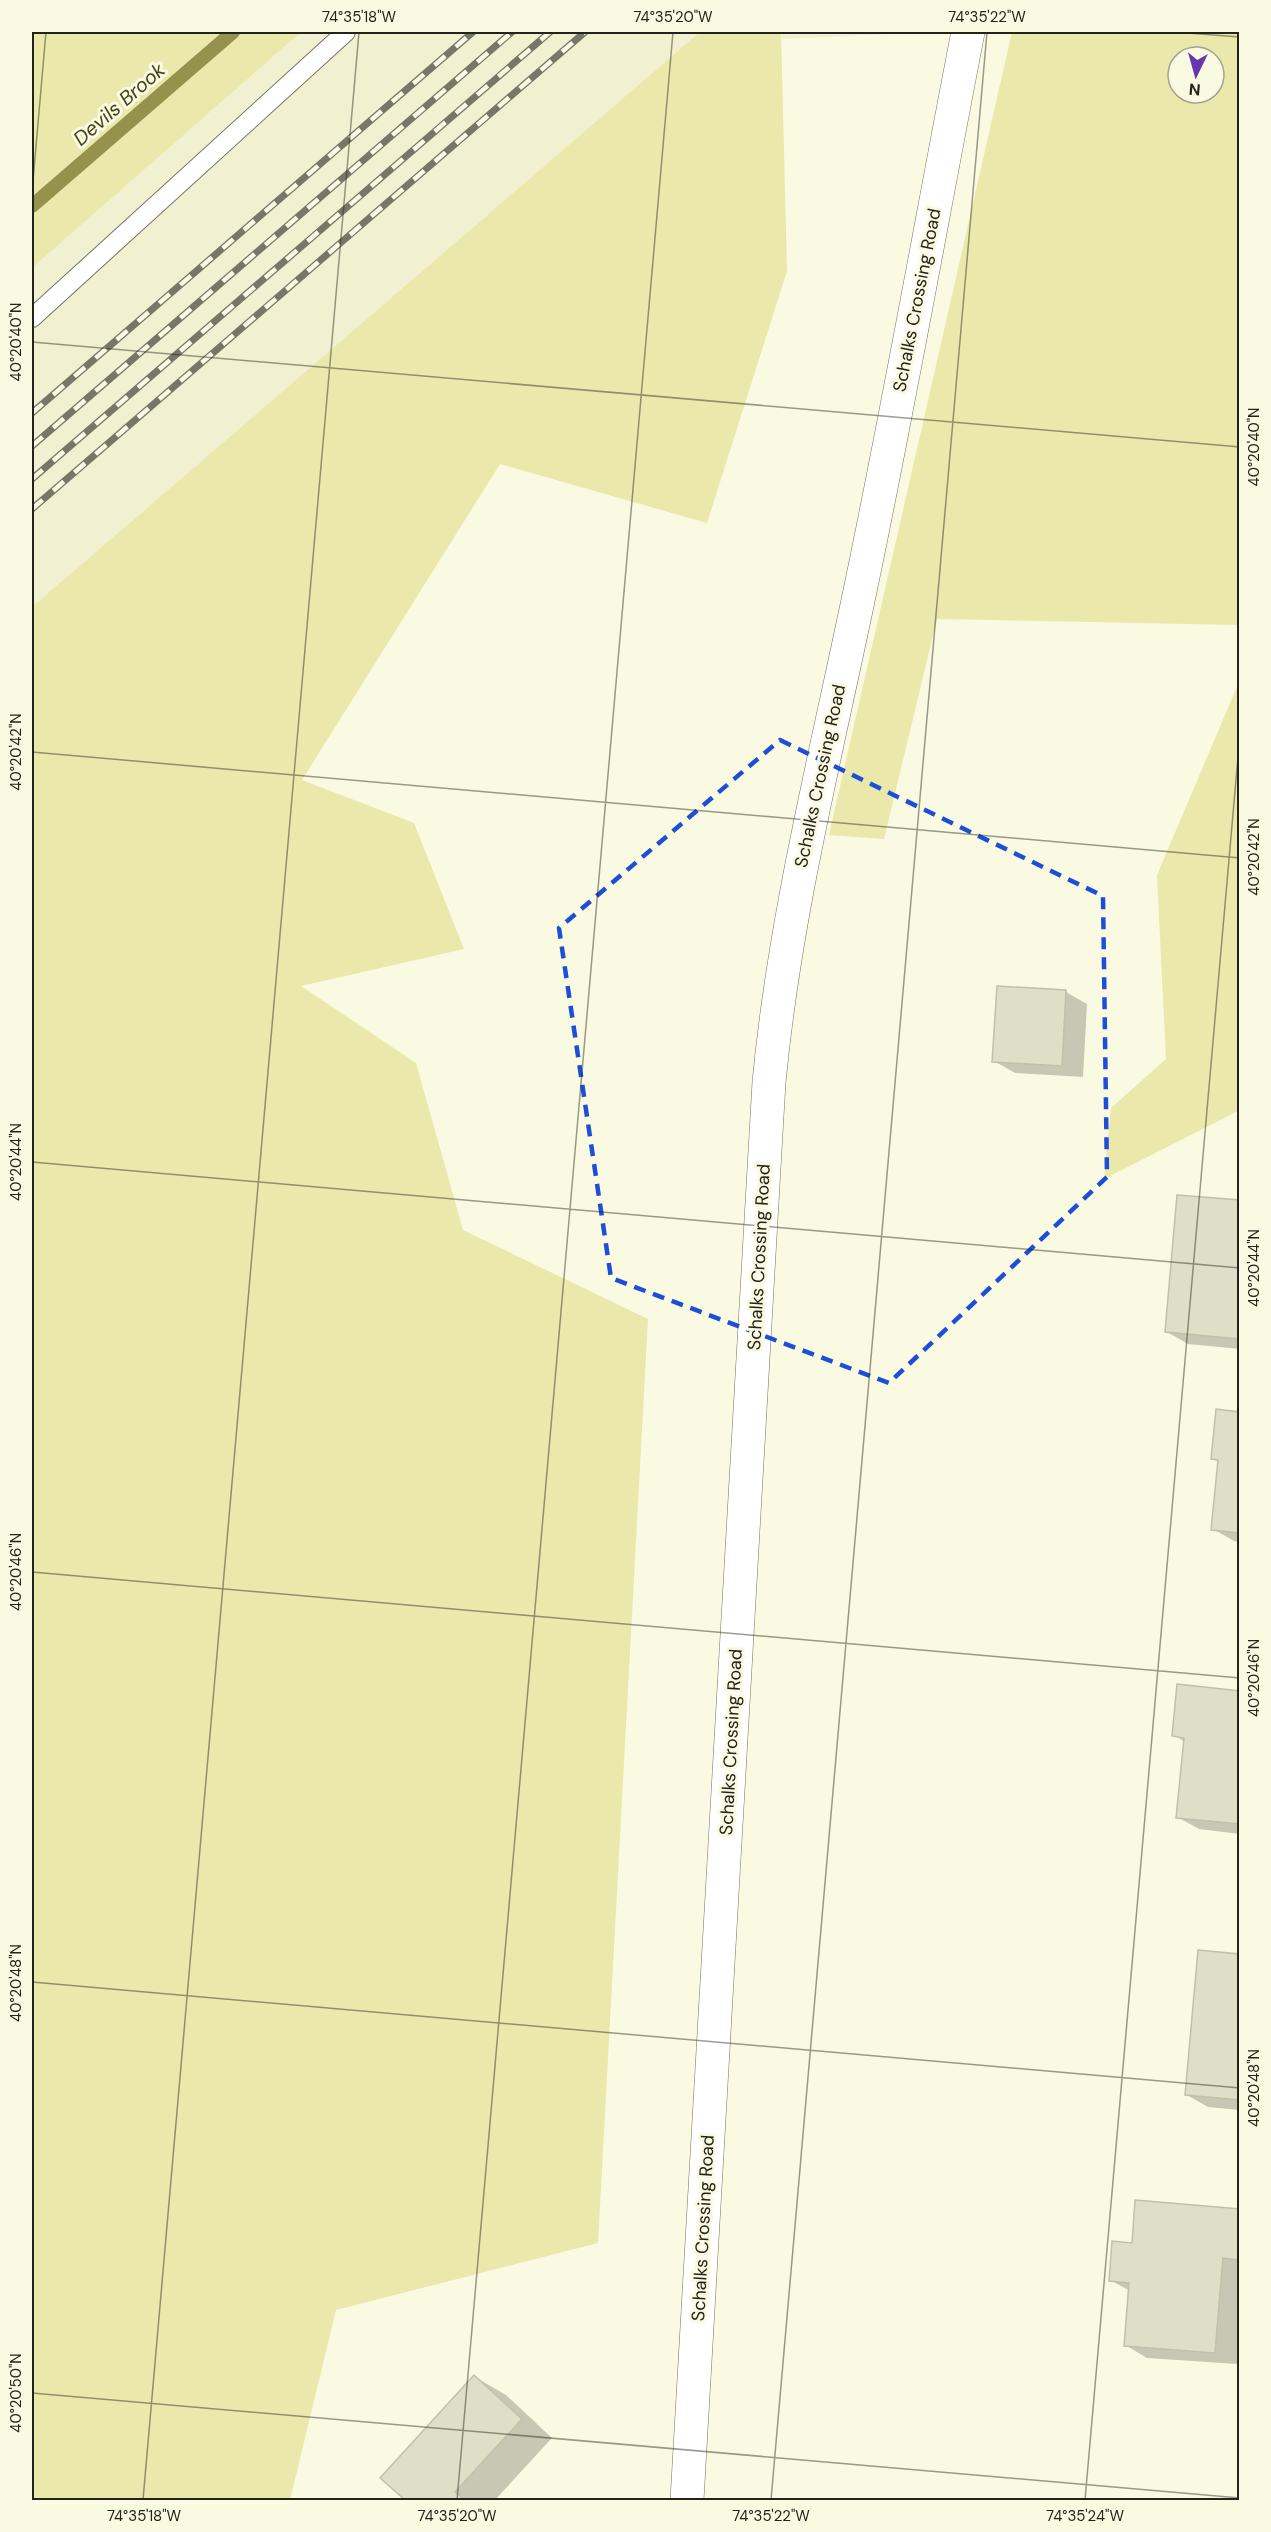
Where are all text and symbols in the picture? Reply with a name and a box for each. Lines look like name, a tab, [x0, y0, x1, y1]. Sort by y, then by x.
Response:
text: 74°35'18"W	[322, 7, 397, 27]
text: 74°35'20"W	[633, 7, 713, 27]
text: 74°35'22"W	[948, 7, 1026, 27]
north arrow	[1166, 45, 1226, 105]
water label: Devils Brook	[68, 56, 171, 151]
text: N	[1188, 78, 1201, 100]
street label: Schalks Crossing Road	[887, 206, 947, 394]
text: 40°20'40"N	[6, 303, 26, 381]
text: 40°20'40"N	[1244, 408, 1264, 486]
street label: Schalks Crossing Road	[789, 682, 851, 870]
text: 40°20'42"N	[6, 713, 26, 791]
text: 40°20'42"N	[1244, 818, 1264, 896]
text: 40°20'44"N	[6, 1123, 26, 1201]
street label: Schalks Crossing Road	[742, 1163, 776, 1351]
text: 40°20'44"N	[1244, 1229, 1264, 1307]
text: 40°20'46"N	[6, 1533, 26, 1611]
text: 40°20'46"N	[1244, 1639, 1264, 1717]
street label: Schalks Crossing Road	[714, 1648, 748, 1836]
text: 40°20'48"N	[6, 1944, 26, 2022]
text: 40°20'48"N	[1244, 2049, 1264, 2127]
street label: Schalks Crossing Road	[686, 2134, 720, 2322]
text: 40°20'50"N	[6, 2353, 26, 2433]
text: 74°35'18"W	[107, 2506, 182, 2526]
text: 74°35'20"W	[417, 2506, 497, 2526]
text: 74°35'22"W	[732, 2506, 810, 2526]
text: 74°35'24"W	[1046, 2506, 1124, 2526]

